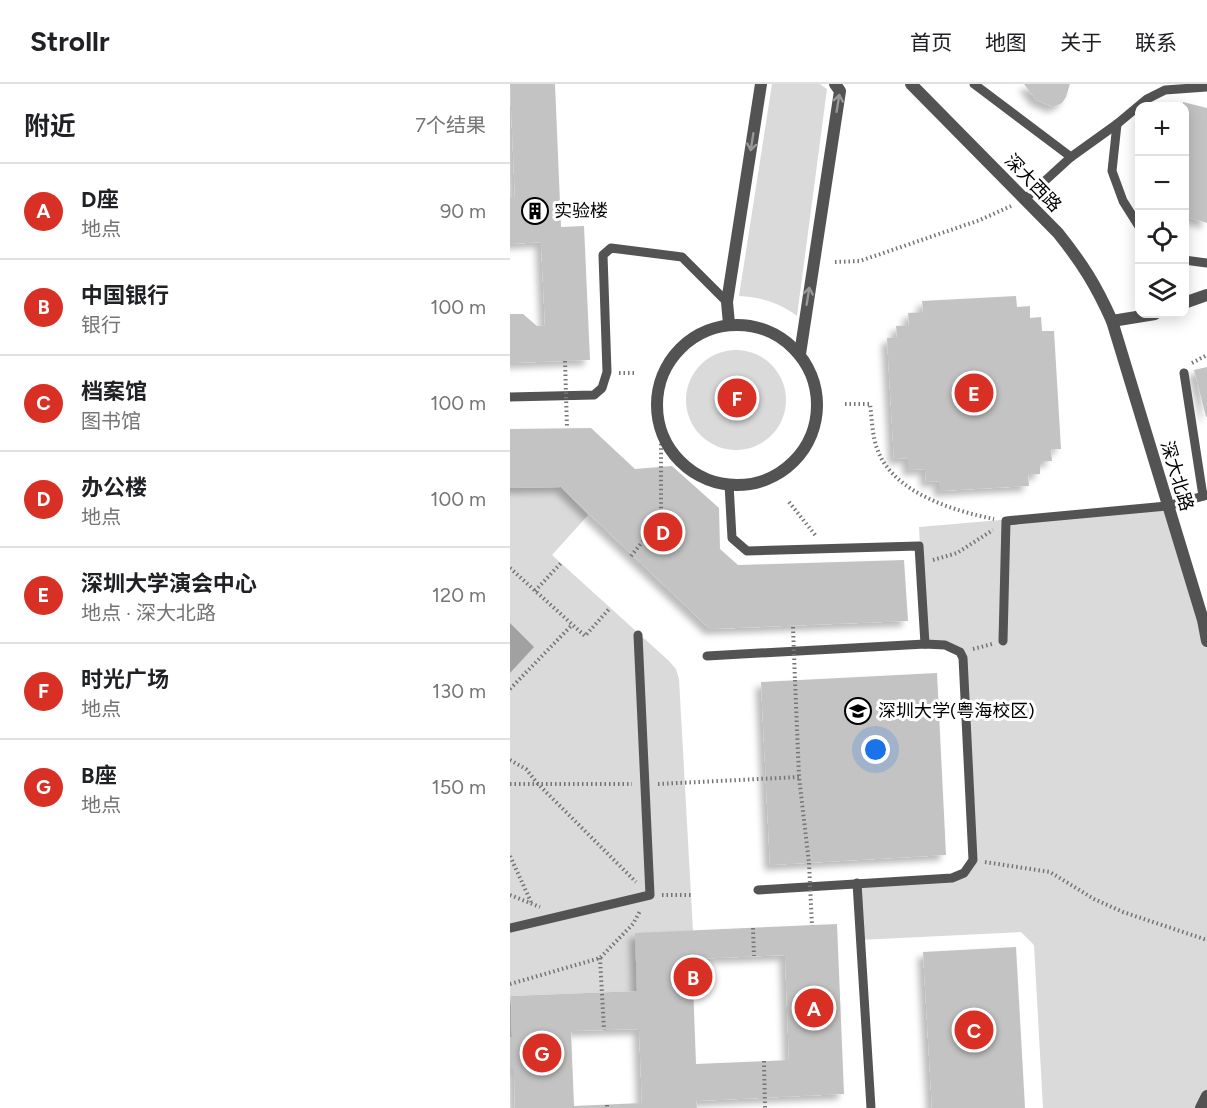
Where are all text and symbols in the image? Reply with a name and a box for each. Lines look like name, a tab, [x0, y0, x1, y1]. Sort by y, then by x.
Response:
text: Strollr	[30, 24, 110, 58]
text: 首页	[910, 30, 952, 55]
text: 地图	[985, 30, 1027, 55]
text: 关于	[1060, 30, 1102, 55]
text: 联系	[1135, 30, 1177, 55]
one-way arrow	[832, 94, 843, 114]
map controls	[1135, 102, 1189, 318]
button: +	[1135, 102, 1189, 156]
text: 附近	[24, 110, 76, 142]
text: 7个结果	[415, 113, 486, 137]
one-way arrow	[746, 131, 757, 151]
street label: 深大西路	[1000, 149, 1066, 217]
button: −	[1135, 156, 1189, 210]
text: D座	[81, 186, 118, 213]
building icon: 实验楼	[520, 196, 550, 226]
text: A	[36, 199, 51, 223]
text: 90 m	[440, 199, 486, 223]
place label: 实验楼	[554, 200, 608, 222]
button: locate	[1135, 210, 1189, 264]
text: 地点	[81, 217, 121, 241]
button: layers	[1135, 264, 1189, 318]
text: 中国银行	[81, 282, 169, 309]
one-way arrow	[803, 287, 814, 307]
text: B	[37, 295, 50, 319]
text: 100 m	[430, 295, 486, 319]
text: 银行	[81, 313, 121, 337]
pin: E	[954, 370, 994, 416]
pin: F	[718, 376, 756, 420]
text: 档案馆	[81, 378, 147, 405]
text: C	[36, 391, 51, 415]
text: 100 m	[430, 391, 486, 415]
text: 图书馆	[81, 409, 141, 433]
street label: 深大北路	[1156, 438, 1198, 514]
text: 办公楼	[81, 474, 147, 501]
text: D	[37, 487, 51, 511]
text: 100 m	[430, 487, 486, 511]
text: 地点	[81, 505, 121, 529]
pin: D	[644, 510, 682, 554]
text: 深圳大学演会中心	[81, 570, 257, 597]
text: E	[38, 583, 49, 607]
text: 120 m	[432, 583, 486, 607]
text: 地点 · 深大北路	[81, 601, 216, 625]
text: 时光广场	[81, 666, 169, 693]
text: F	[38, 679, 49, 703]
text: 130 m	[432, 679, 486, 703]
school or university icon: 深圳大学(粤海校区)	[843, 696, 873, 726]
text: 地点	[81, 697, 121, 721]
place label: 深圳大学(粤海校区)	[878, 700, 1035, 722]
your location	[861, 735, 890, 764]
text: B座	[81, 762, 116, 789]
text: G	[36, 775, 51, 799]
text: 150 m	[431, 775, 486, 799]
text: 地点	[81, 793, 121, 817]
pin: B	[674, 954, 712, 1000]
pin: A	[794, 986, 834, 1030]
pin: C	[954, 1008, 994, 1052]
pin: G	[522, 1030, 561, 1076]

